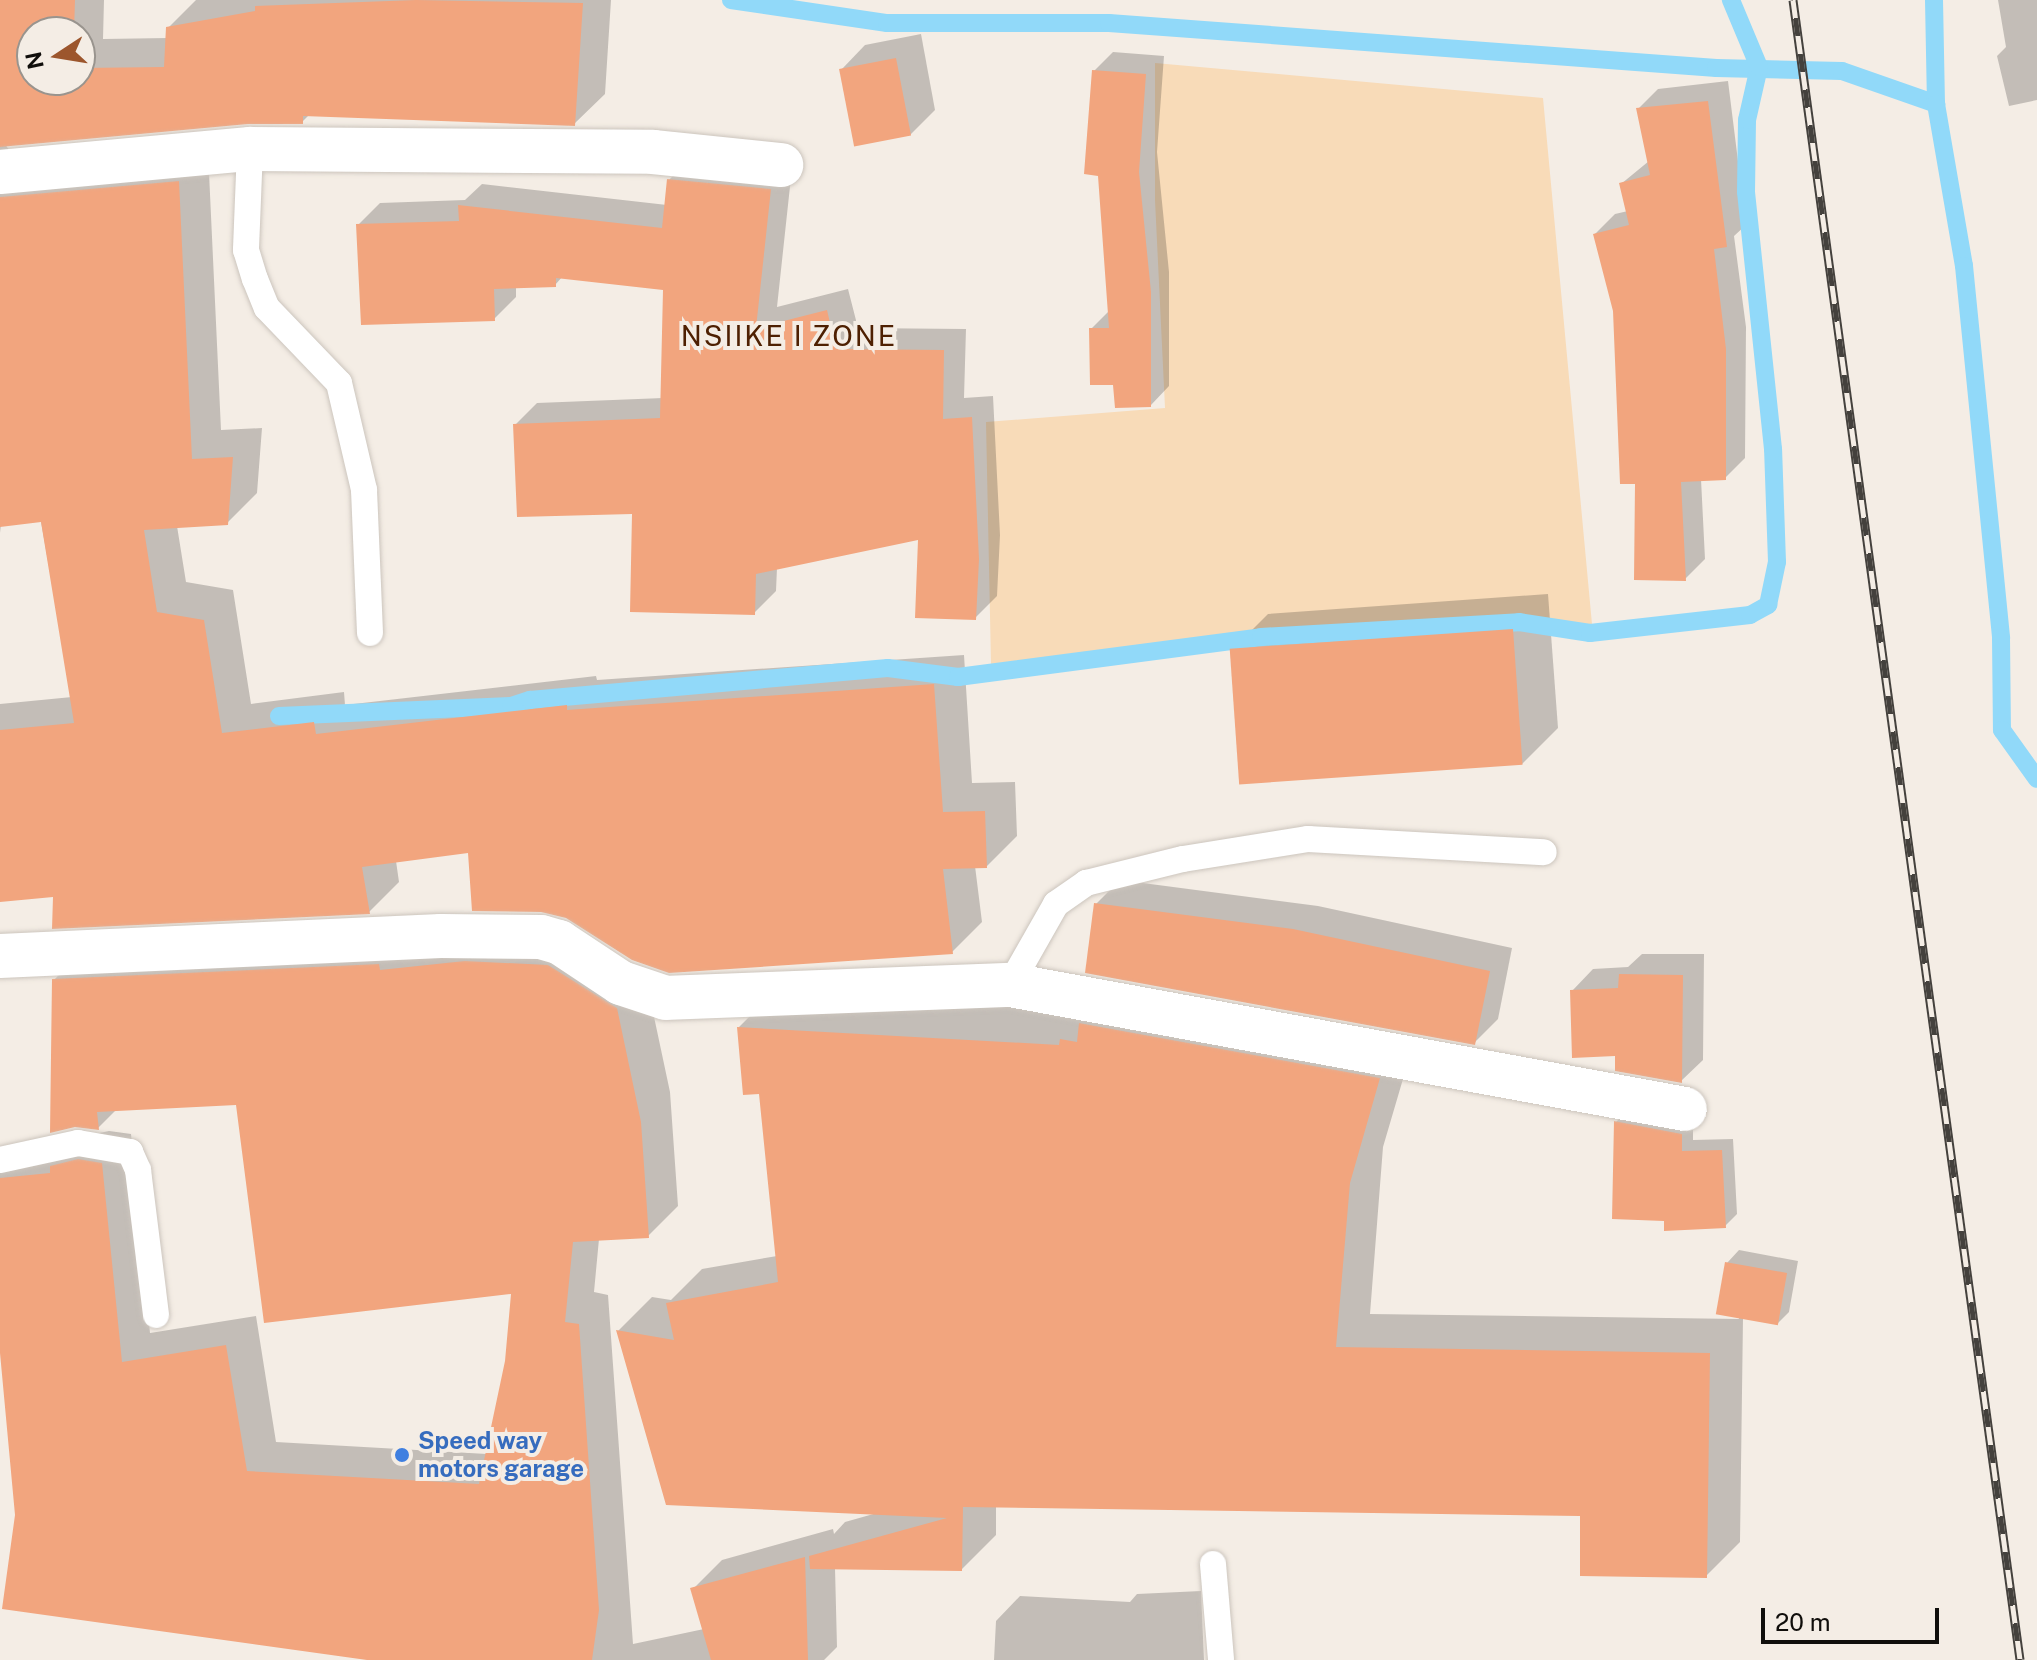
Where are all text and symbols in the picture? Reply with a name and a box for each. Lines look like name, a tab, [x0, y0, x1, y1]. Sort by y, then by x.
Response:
north arrow	[16, 16, 96, 96]
text: N	[20, 49, 49, 72]
district label: NSIIKE I ZONE	[681, 319, 897, 353]
place label: Speed way motors garage	[418, 1427, 584, 1483]
marker: Speed way motors garage	[393, 1446, 411, 1464]
scale bar	[1765, 1592, 1943, 1642]
text: 20 m	[1775, 1608, 1831, 1636]

